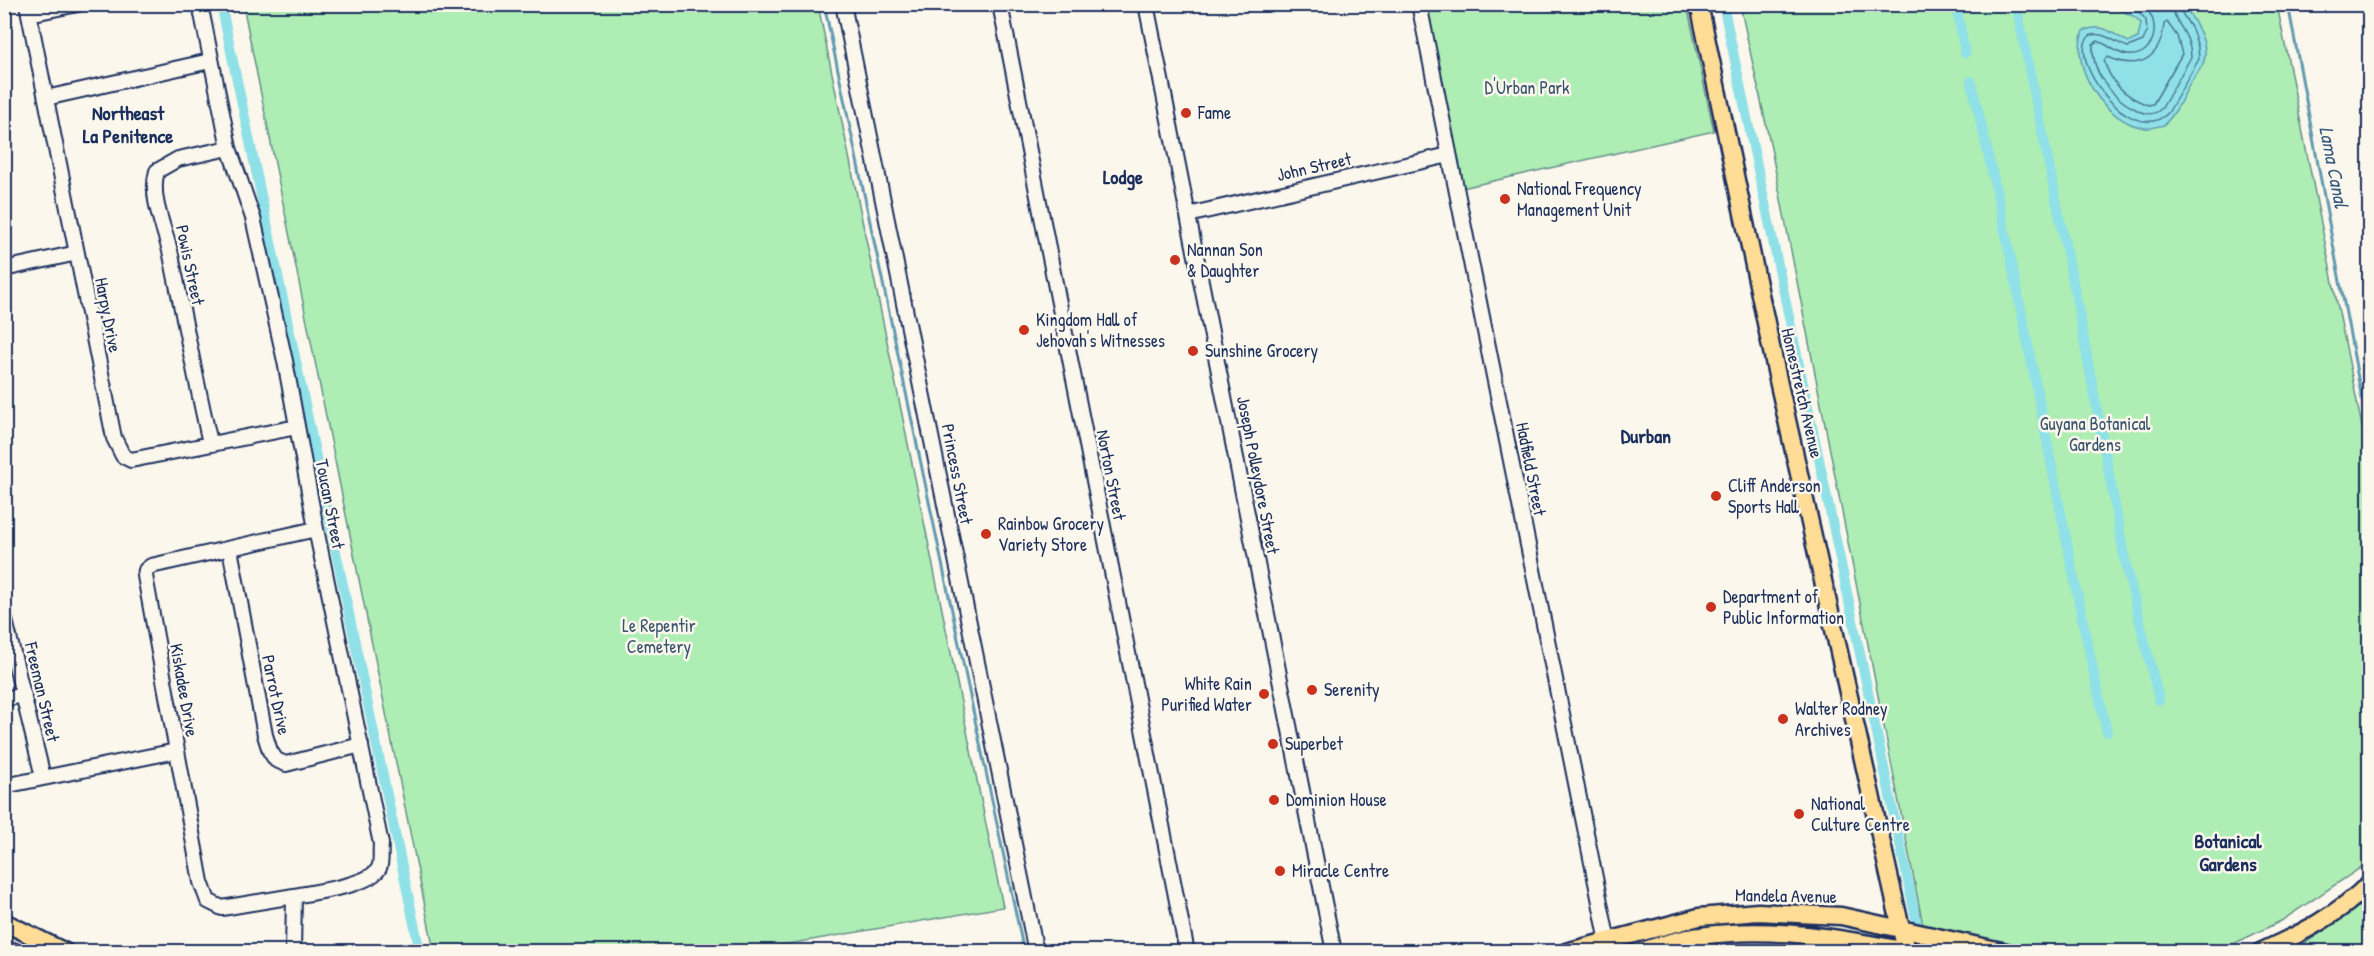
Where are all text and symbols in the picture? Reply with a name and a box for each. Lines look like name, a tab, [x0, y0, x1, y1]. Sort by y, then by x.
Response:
park label: D'Urban Park	[1484, 75, 1570, 100]
district label: Northeast La Penitence	[83, 99, 173, 149]
place label: Fame	[1197, 100, 1231, 125]
marker: Fame	[1179, 106, 1193, 120]
water label: Lama Canal	[2313, 124, 2356, 212]
street label: John Street	[1274, 146, 1354, 187]
district label: Lodge	[1103, 163, 1143, 191]
place label: National Frequency Management Unit	[1517, 176, 1642, 222]
marker: National Frequency Management Unit	[1498, 192, 1512, 206]
street label: Powis Street	[170, 223, 211, 308]
place label: Nannan Son & Daughter	[1187, 237, 1263, 283]
marker: Nannan Son & Daughter	[1168, 253, 1182, 267]
street label: Harpy Drive	[89, 275, 128, 354]
place label: Kingdom Hall of Jehovah's Witnesses	[1036, 307, 1165, 353]
marker: Kingdom Hall of Jehovah's Witnesses	[1017, 323, 1031, 337]
street label: Homestretch Avenue	[1775, 325, 1830, 460]
place label: Sunshine Grocery	[1205, 338, 1318, 363]
marker: Sunshine Grocery	[1186, 344, 1200, 358]
street label: Joseph Polleydore Street	[1231, 394, 1286, 557]
park label: Guyana Botanical Gardens	[2040, 411, 2150, 457]
street label: Hadfield Street	[1510, 420, 1553, 519]
street label: Princess Street	[936, 422, 980, 527]
district label: Durban	[1621, 422, 1671, 449]
street label: Norton Street	[1091, 428, 1133, 523]
street label: Toucan Street	[310, 457, 352, 552]
place label: Cliff Anderson Sports Hall	[1728, 473, 1821, 519]
marker: Cliff Anderson Sports Hall	[1709, 489, 1723, 503]
place label: Rainbow Grocery Variety Store	[998, 511, 1104, 557]
marker: Rainbow Grocery Variety Store	[979, 527, 993, 541]
place label: Department of Public Information	[1723, 584, 1844, 630]
marker: Department of Public Information	[1704, 600, 1718, 614]
park label: Le Repentir Cemetery	[622, 613, 696, 659]
street label: Freeman Street	[19, 639, 66, 745]
street label: Kiskadee Drive	[164, 641, 205, 739]
street label: Parrot Drive	[256, 653, 297, 737]
place label: White Rain Purified Water	[1161, 671, 1252, 717]
place label: Serenity	[1324, 677, 1380, 702]
marker: Serenity	[1305, 683, 1319, 697]
marker: White Rain Purified Water	[1257, 687, 1271, 701]
place label: Walter Rodney Archives	[1795, 696, 1888, 742]
marker: Walter Rodney Archives	[1776, 712, 1790, 726]
place label: Superbet	[1285, 731, 1344, 756]
marker: Superbet	[1266, 737, 1280, 751]
place label: Dominion House	[1286, 787, 1387, 812]
place label: National Culture Centre	[1811, 791, 1910, 837]
marker: Dominion House	[1267, 793, 1281, 807]
marker: National Culture Centre	[1792, 807, 1806, 821]
district label: Botanical Gardens	[2194, 827, 2262, 877]
place label: Miracle Centre	[1292, 858, 1389, 883]
marker: Miracle Centre	[1273, 864, 1287, 878]
street label: Mandela Avenue	[1735, 882, 1837, 909]

